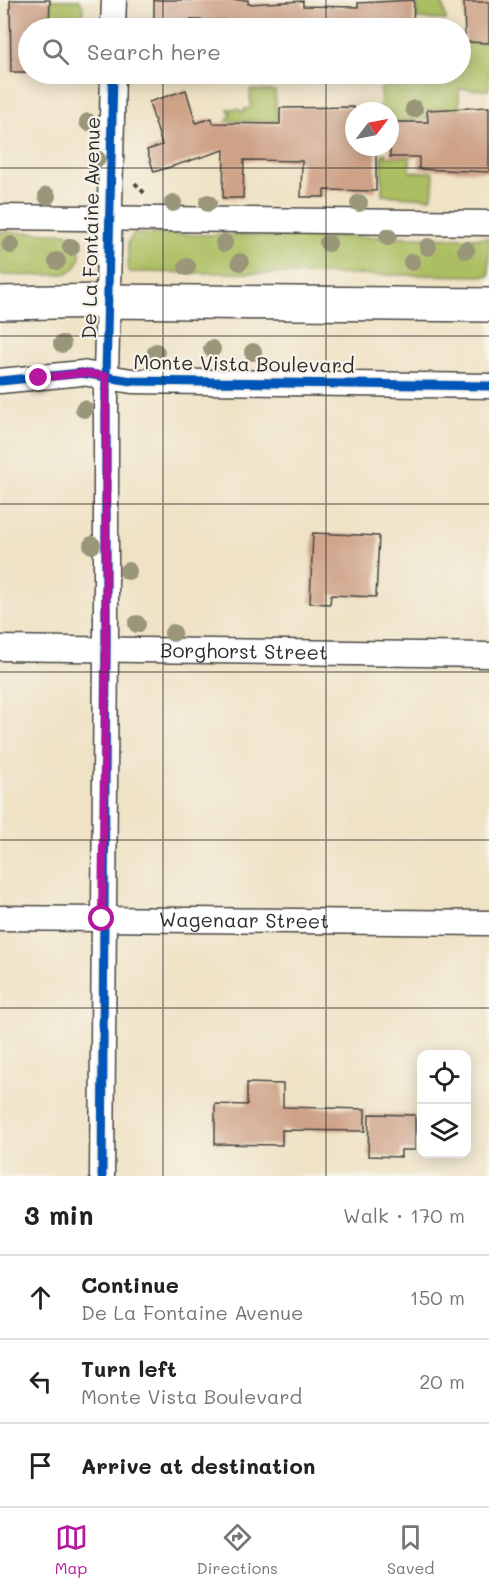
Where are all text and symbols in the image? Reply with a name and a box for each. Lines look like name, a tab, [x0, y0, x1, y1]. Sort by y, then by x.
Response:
search box	[18, 18, 471, 84]
icon: search	[39, 35, 72, 68]
text: Search here	[87, 37, 221, 66]
north arrow	[345, 102, 399, 156]
street label: De La Fontaine Avenue	[75, 117, 105, 339]
street label: Monte Vista Boulevard	[133, 348, 355, 378]
route end	[25, 364, 51, 390]
street label: Borghorst Street	[160, 636, 328, 665]
route start	[88, 905, 114, 931]
street label: Wagenaar Street	[159, 906, 329, 933]
map controls	[417, 1050, 471, 1158]
button: locate	[417, 1050, 471, 1104]
button: layers	[417, 1104, 471, 1158]
text: 3 min	[24, 1198, 93, 1232]
text: Walk · 170 m	[343, 1202, 465, 1228]
text: Continue	[81, 1270, 179, 1299]
icon: ahead	[24, 1281, 57, 1314]
text: 150 m	[410, 1284, 465, 1310]
text: De La Fontaine Avenue	[81, 1299, 303, 1325]
text: Turn left	[81, 1354, 177, 1383]
icon: left	[24, 1365, 57, 1398]
text: 20 m	[419, 1368, 465, 1394]
text: Monte Vista Boulevard	[81, 1383, 302, 1409]
icon: arrive	[24, 1449, 57, 1482]
text: Arrive at destination	[81, 1451, 316, 1480]
tab: Map	[55, 1521, 88, 1578]
tab: Directions	[197, 1521, 278, 1578]
tab: Saved	[387, 1521, 434, 1578]

